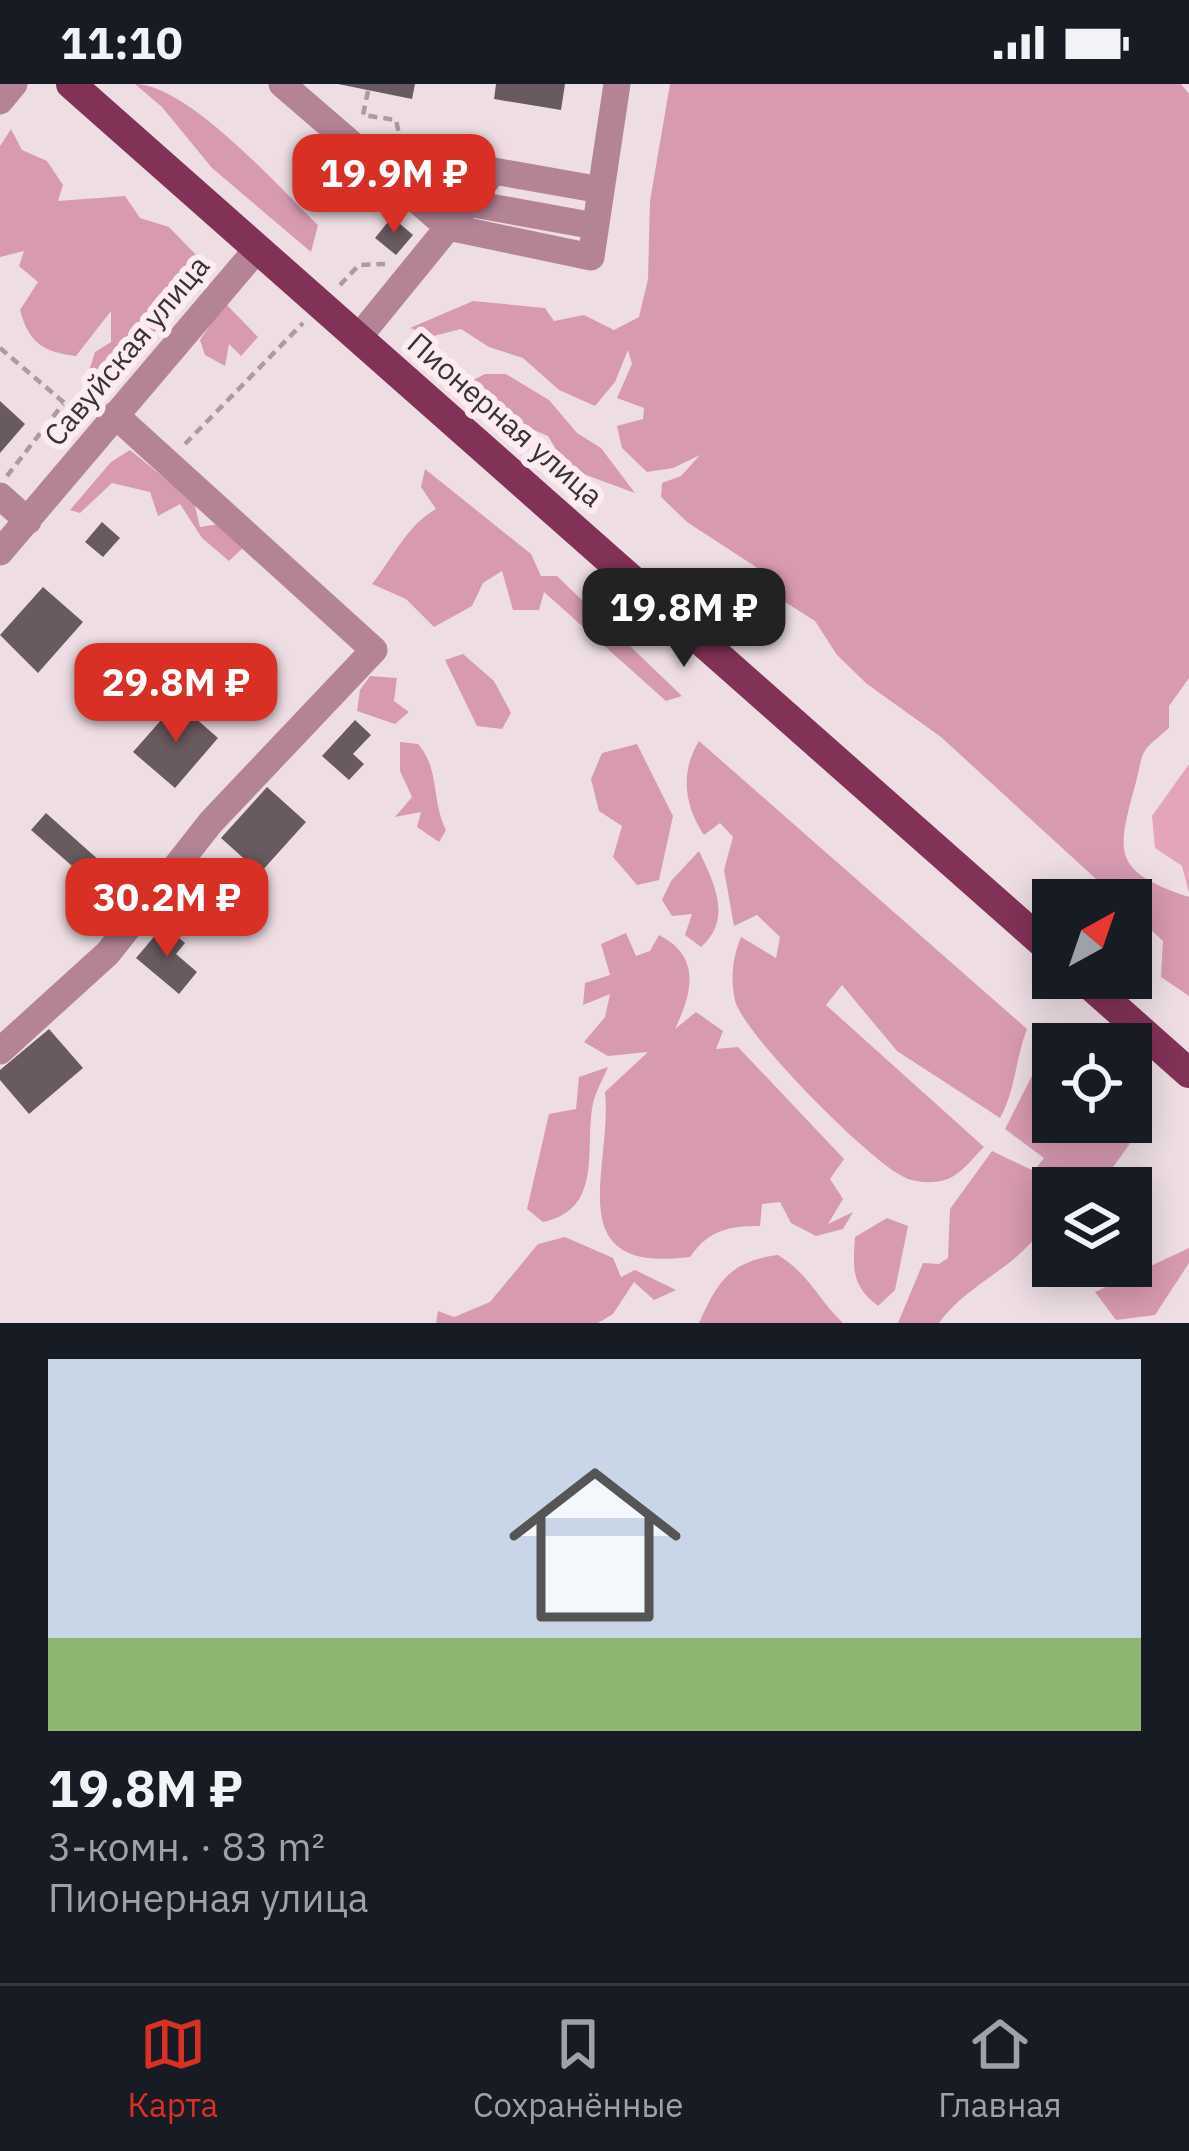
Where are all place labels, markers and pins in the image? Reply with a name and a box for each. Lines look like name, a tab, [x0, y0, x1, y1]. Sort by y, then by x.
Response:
pin: 19.9M ₽	[283, 134, 505, 236]
pin: 19.8M ₽	[573, 568, 795, 670]
pin: 29.8M ₽	[65, 643, 287, 745]
pin: 30.2M ₽	[56, 858, 278, 960]

